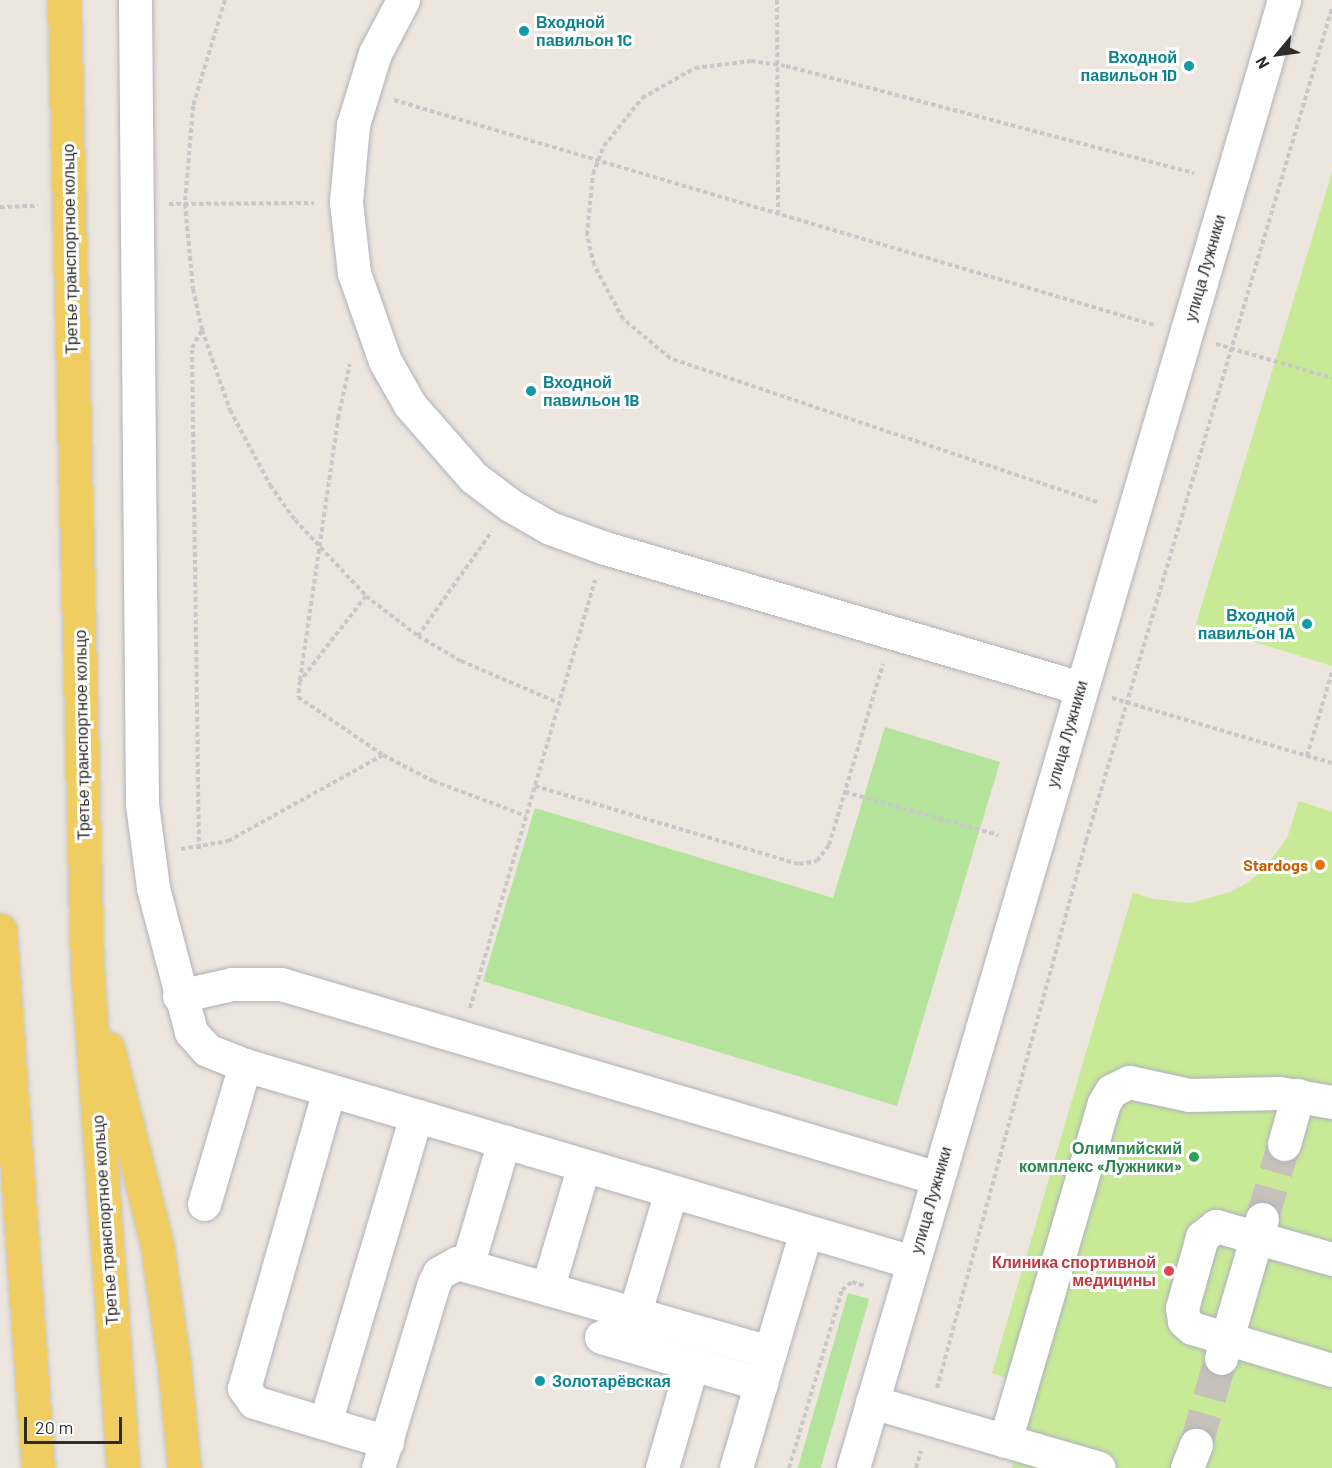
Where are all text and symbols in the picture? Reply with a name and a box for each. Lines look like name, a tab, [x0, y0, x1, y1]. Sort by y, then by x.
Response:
place label: Входной павильон 1C	[536, 12, 632, 50]
marker: Входной павильон 1C	[517, 24, 531, 38]
north arrow	[1248, 24, 1308, 84]
place label: Входной павильон 1D	[1081, 47, 1177, 85]
text: N	[1251, 54, 1273, 72]
marker: Входной павильон 1D	[1182, 59, 1196, 73]
street label: Третье транспортное кольцо	[59, 144, 81, 354]
street label: улица Лужники	[1181, 212, 1229, 324]
place label: Входной павильон 1B	[543, 372, 639, 410]
marker: Входной павильон 1B	[524, 384, 538, 398]
place label: Входной павильон 1A	[1198, 605, 1295, 643]
marker: Входной павильон 1A	[1300, 617, 1314, 631]
street label: Третье транспортное кольцо	[71, 630, 93, 840]
street label: улица Лужники	[1043, 678, 1091, 790]
place label: Stardogs	[1243, 855, 1308, 875]
marker: Stardogs	[1313, 858, 1327, 872]
street label: Третье транспортное кольцо	[88, 1114, 122, 1326]
place label: Олимпийский комплекс «Лужники»	[1019, 1138, 1182, 1176]
street label: улица Лужники	[907, 1144, 955, 1256]
marker: Олимпийский комплекс «Лужники»	[1187, 1150, 1201, 1164]
place label: Клиника спортивной медицины	[992, 1252, 1156, 1290]
marker: Клиника спортивной медицины	[1160, 1262, 1178, 1280]
place label: Золотарёвская	[552, 1371, 671, 1391]
marker: Золотарёвская	[533, 1374, 547, 1388]
scale bar	[27, 1405, 124, 1443]
text: 20 m	[35, 1416, 73, 1438]

